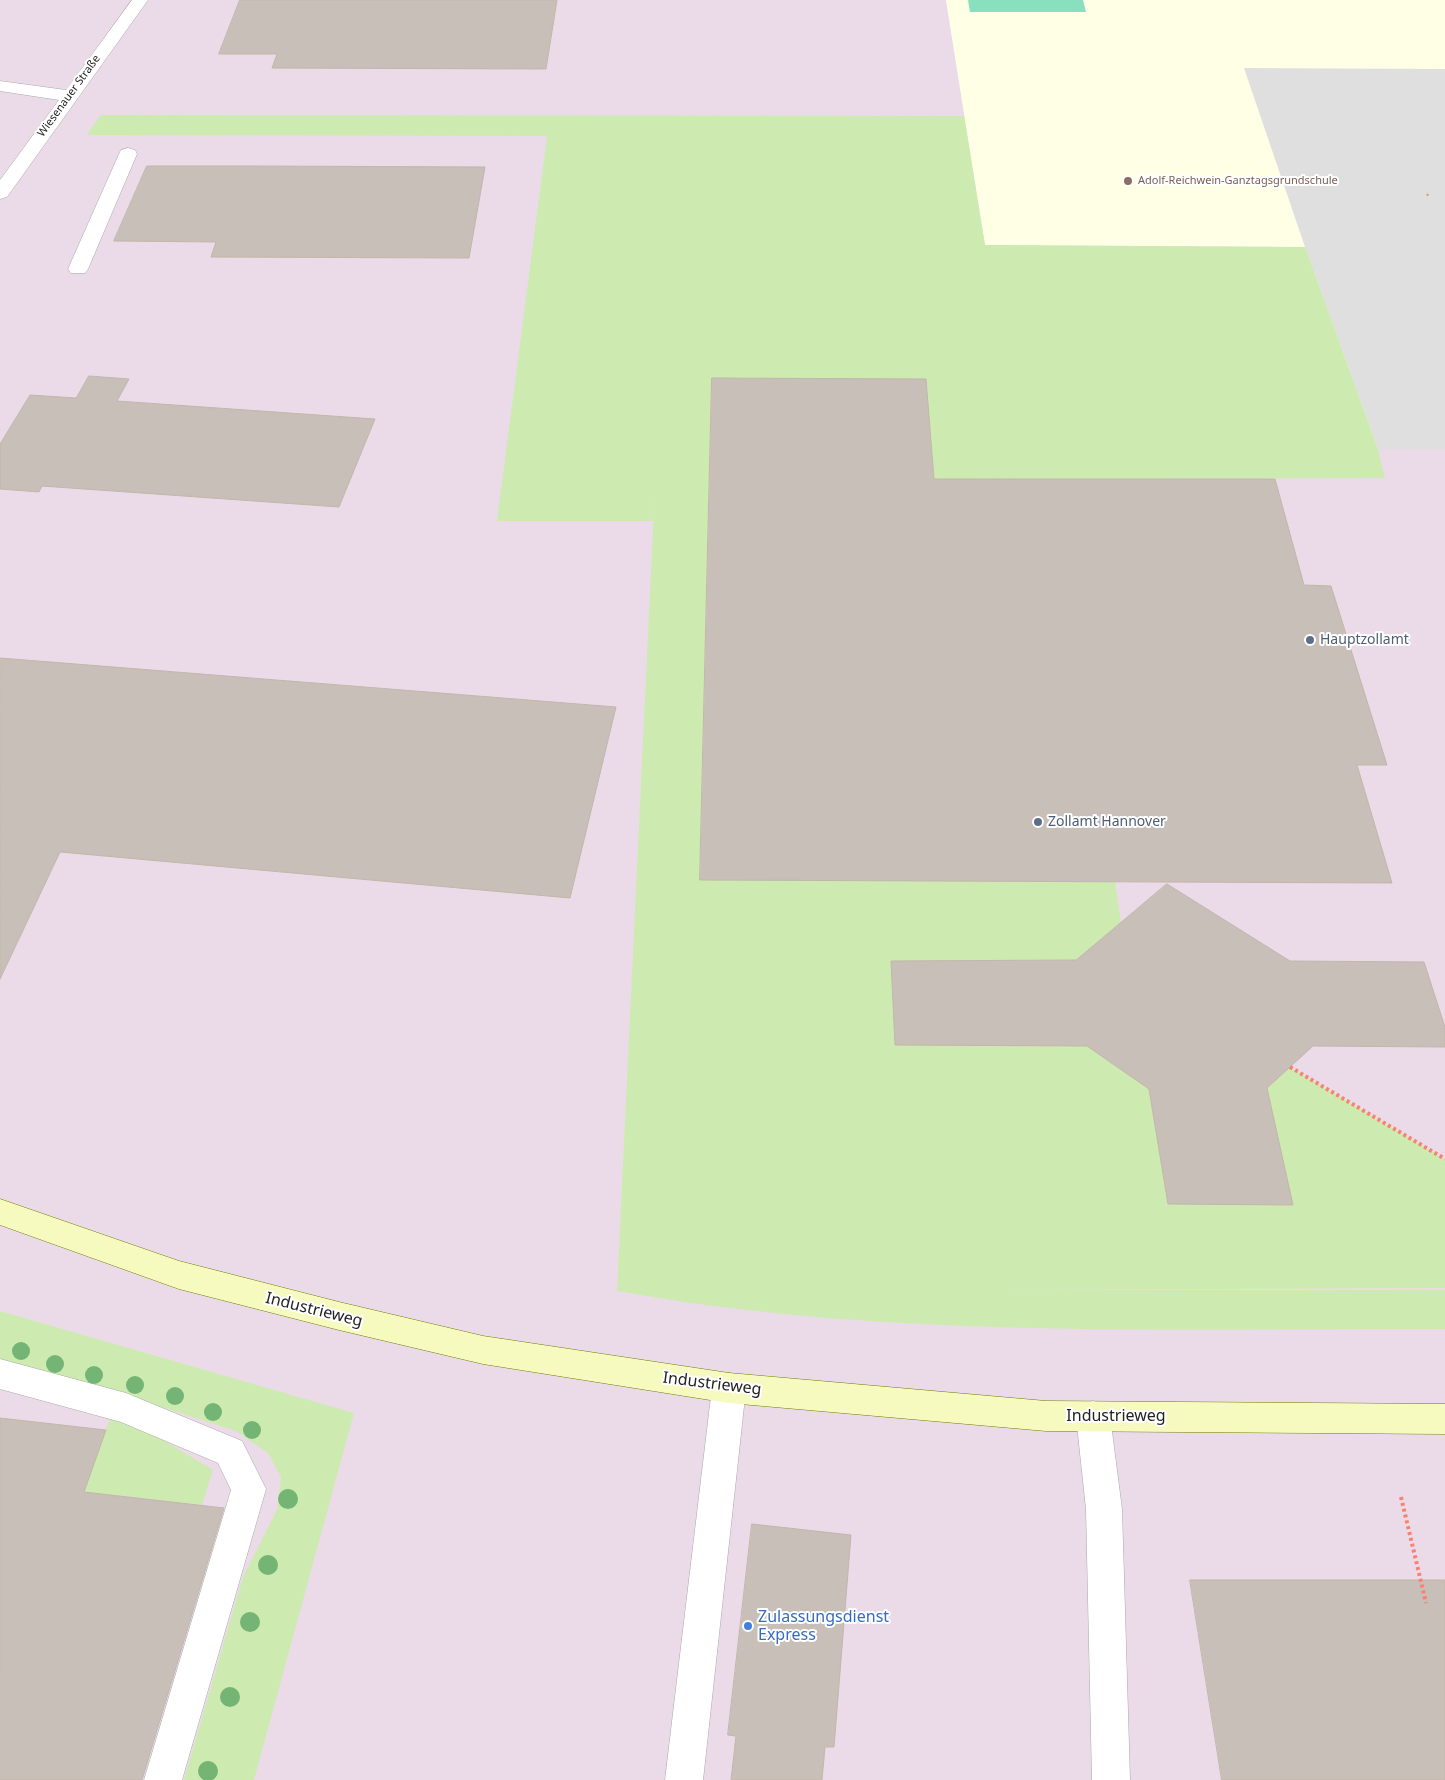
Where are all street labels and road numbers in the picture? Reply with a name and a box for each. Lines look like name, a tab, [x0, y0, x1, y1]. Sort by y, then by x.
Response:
street label: Wiesenauer Straße	[35, 53, 103, 139]
street label: Industrieweg	[263, 1289, 365, 1331]
street label: Industrieweg	[662, 1368, 762, 1400]
street label: Industrieweg	[1066, 1406, 1166, 1426]

